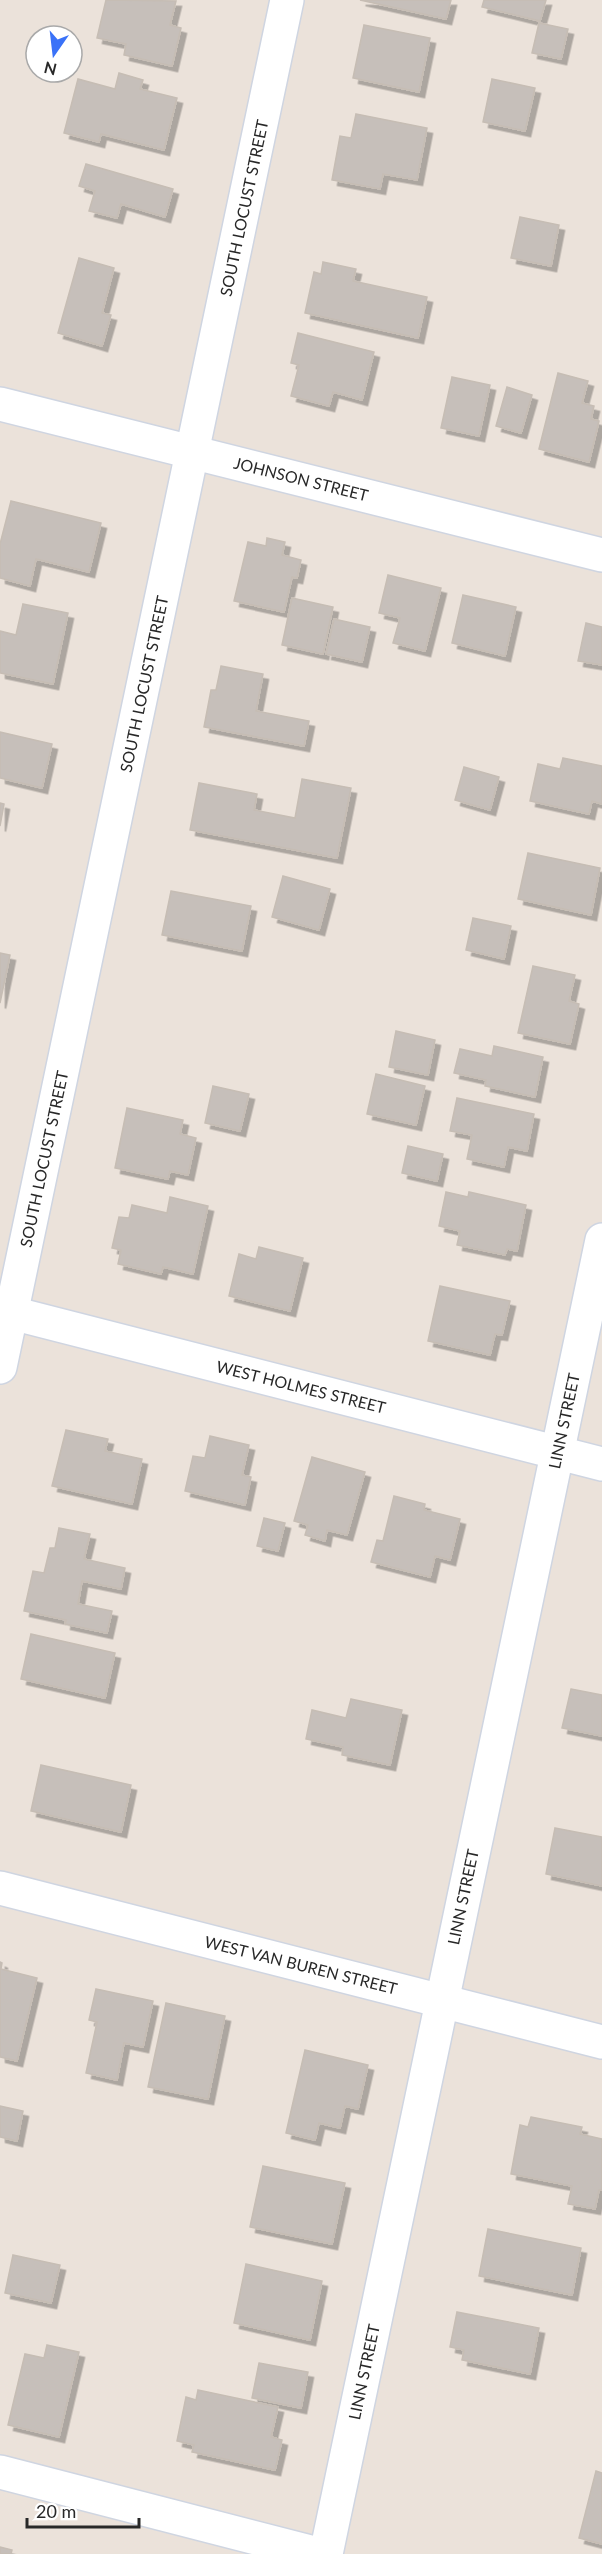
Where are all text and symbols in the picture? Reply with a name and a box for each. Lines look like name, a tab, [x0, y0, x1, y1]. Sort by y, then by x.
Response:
north arrow	[24, 24, 84, 84]
text: N	[42, 58, 59, 80]
street label: SOUTH LOCUST STREET	[216, 117, 272, 298]
street label: JOHNSON STREET	[232, 453, 371, 505]
street label: SOUTH LOCUST STREET	[116, 593, 172, 774]
street label: SOUTH LOCUST STREET	[16, 1068, 72, 1249]
street label: WEST HOLMES STREET	[215, 1356, 388, 1417]
street label: LINN STREET	[544, 1371, 583, 1470]
street label: LINN STREET	[443, 1847, 482, 1946]
street label: WEST VAN BUREN STREET	[203, 1931, 400, 1998]
street label: LINN STREET	[344, 2322, 383, 2421]
scale bar	[27, 2491, 140, 2529]
text: 20 m	[36, 2500, 76, 2522]

